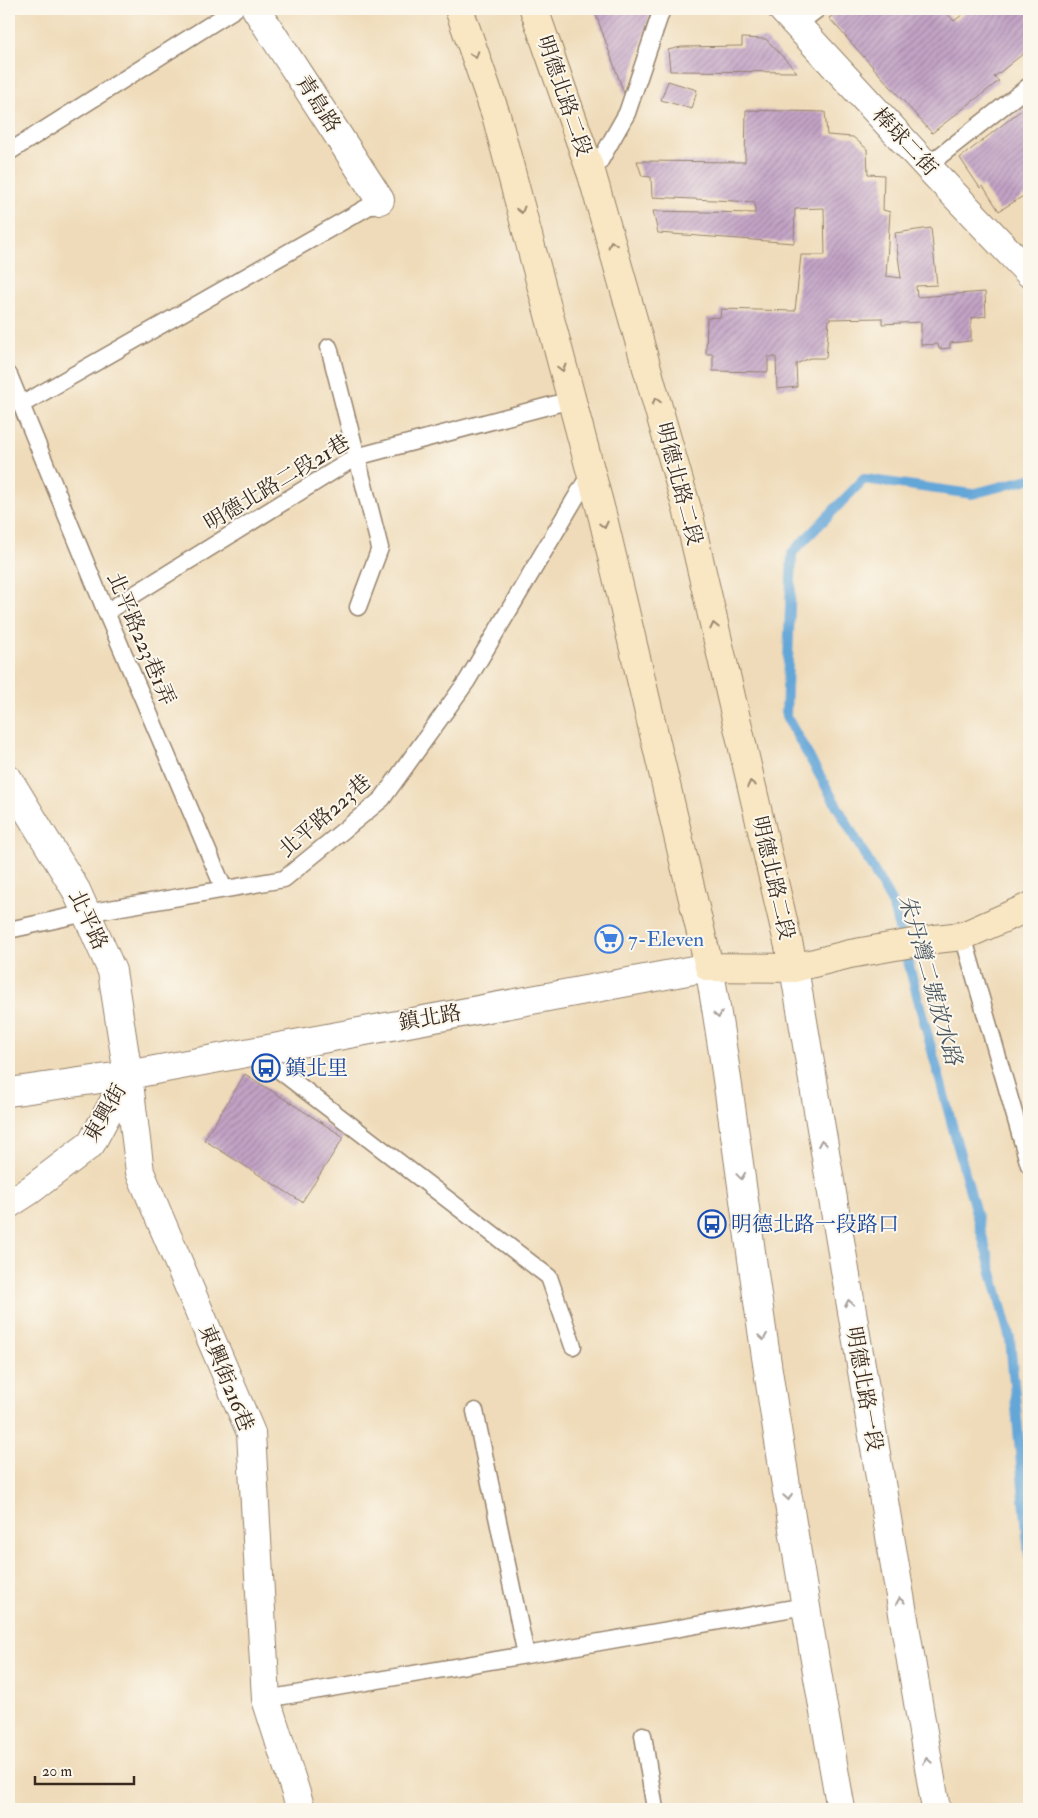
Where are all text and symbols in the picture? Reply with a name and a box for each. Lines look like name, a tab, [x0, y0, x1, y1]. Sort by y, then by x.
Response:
street label: 明德北路二段	[531, 32, 597, 160]
one-way arrow	[469, 50, 479, 58]
street label: 青島路	[290, 70, 346, 138]
street label: 棒球二街	[866, 102, 944, 182]
one-way arrow	[515, 206, 526, 215]
one-way arrow	[607, 241, 617, 249]
one-way arrow	[557, 363, 567, 371]
one-way arrow	[652, 397, 662, 405]
street label: 明德北路二段	[650, 420, 708, 548]
street label: 明德北路二段21巷	[199, 429, 355, 537]
one-way arrow	[599, 520, 609, 528]
street label: 北平路223巷1弄	[101, 568, 181, 710]
one-way arrow	[709, 621, 720, 630]
street label: 北平路223巷	[273, 769, 377, 863]
one-way arrow	[746, 780, 757, 788]
street label: 明德北路二段	[746, 814, 800, 942]
street label: 北平路	[62, 886, 114, 954]
water label: 朱丹灣二號放水路	[892, 892, 968, 1070]
supermarket icon: 7-Eleven	[594, 924, 624, 954]
place label: 7-Eleven	[628, 926, 704, 953]
street label: 鎮北路	[397, 999, 463, 1037]
one-way arrow	[712, 1010, 722, 1019]
bus stop icon: 鎮北里	[251, 1053, 281, 1083]
place label: 鎮北里	[285, 1055, 348, 1082]
street label: 東興街	[78, 1079, 132, 1147]
one-way arrow	[818, 1138, 828, 1147]
one-way arrow	[735, 1172, 746, 1180]
bus stop icon: 明德北路一段路口	[697, 1209, 727, 1239]
place label: 明德北路一段路口	[731, 1211, 899, 1238]
one-way arrow	[845, 1298, 855, 1307]
street label: 東興街216巷	[192, 1321, 260, 1435]
street label: 明德北路一段	[840, 1325, 888, 1453]
one-way arrow	[758, 1332, 768, 1341]
one-way arrow	[782, 1494, 793, 1502]
one-way arrow	[896, 1597, 906, 1605]
scale bar	[35, 1753, 134, 1785]
one-way arrow	[923, 1757, 933, 1766]
text: 20 m	[42, 1762, 72, 1781]

